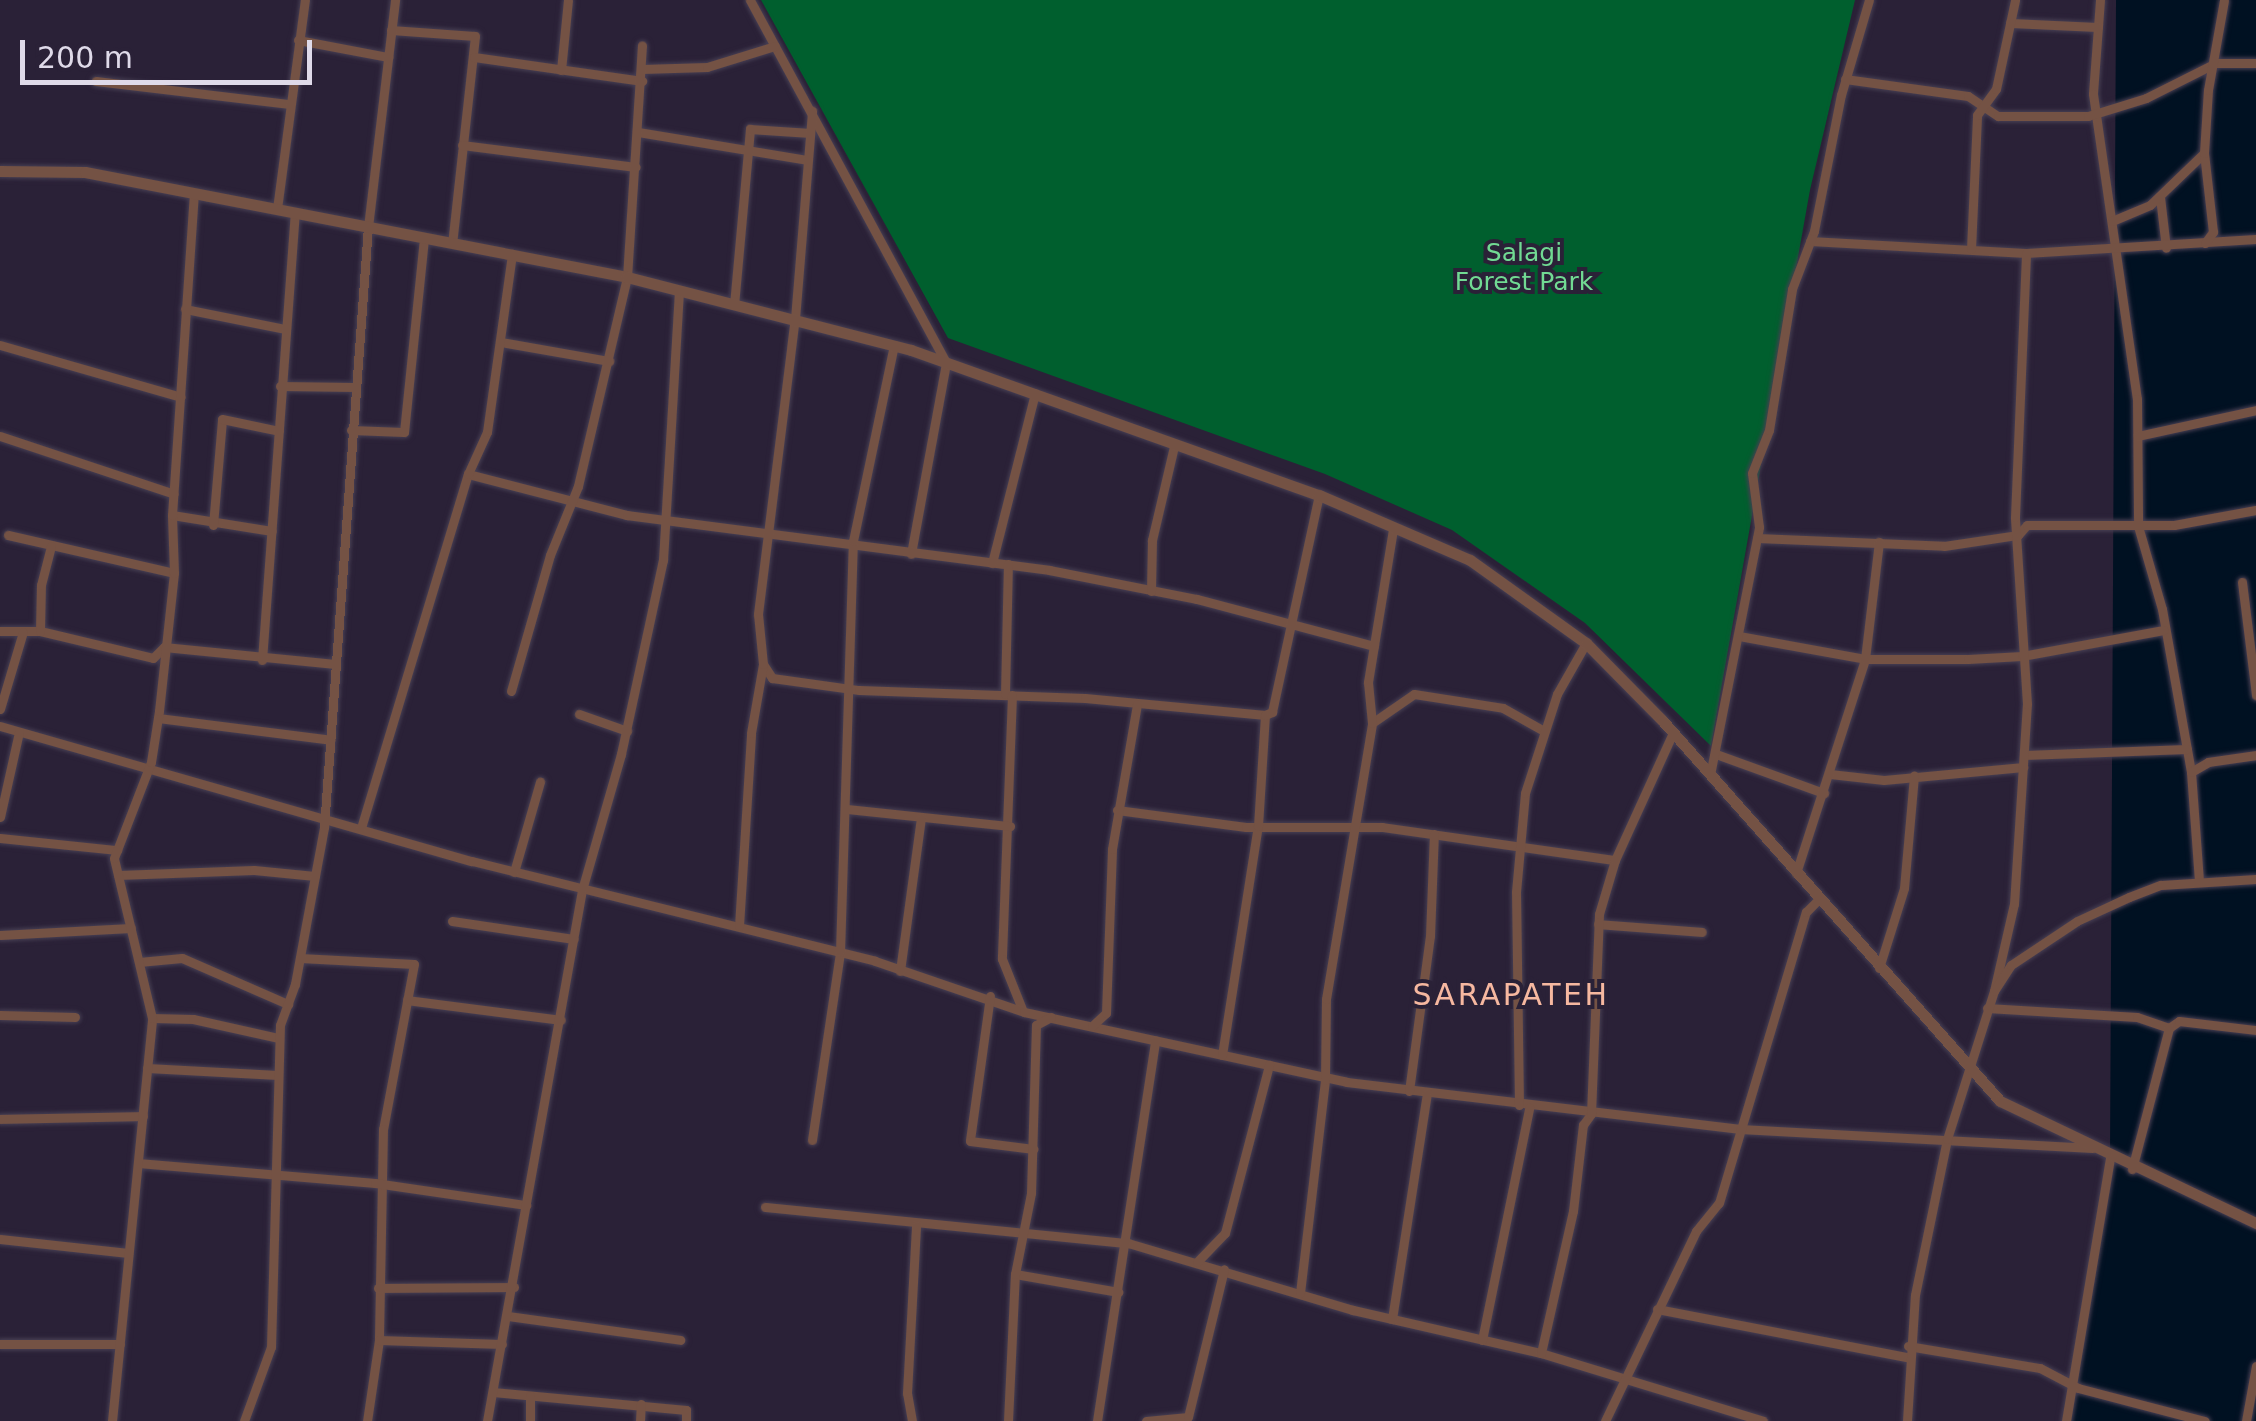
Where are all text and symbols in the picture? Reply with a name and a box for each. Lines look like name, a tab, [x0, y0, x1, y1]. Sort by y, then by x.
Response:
scale bar	[25, 20, 318, 82]
text: 200 m	[37, 40, 133, 75]
park label: Salagi Forest Park	[1455, 239, 1593, 298]
district label: SARAPATEH	[1413, 977, 1609, 1013]

